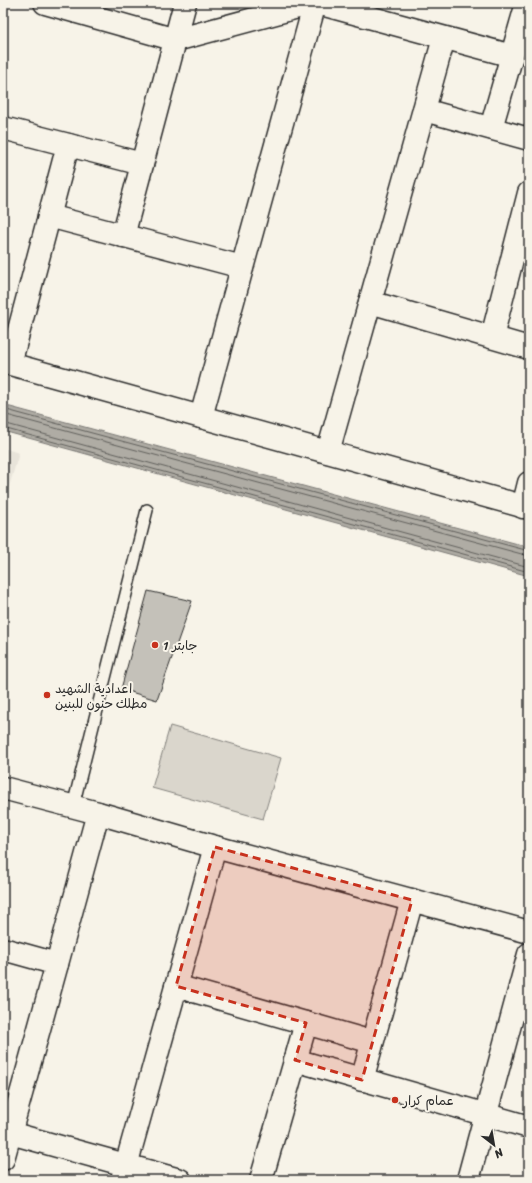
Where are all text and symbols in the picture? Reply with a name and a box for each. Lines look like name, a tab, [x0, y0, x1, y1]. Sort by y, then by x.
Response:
place label: جابتر 1	[163, 634, 198, 657]
marker: جابتر 1	[150, 640, 160, 650]
place label: اعدادية الشهيد مطلك حنون للبنين	[55, 677, 147, 715]
marker: اعدادية الشهيد مطلك حنون للبنين	[42, 690, 52, 700]
place label: عمام كرار	[402, 1089, 454, 1112]
marker: عمام كرار	[390, 1095, 400, 1105]
north arrow	[474, 1125, 514, 1165]
text: N	[490, 1143, 508, 1163]

